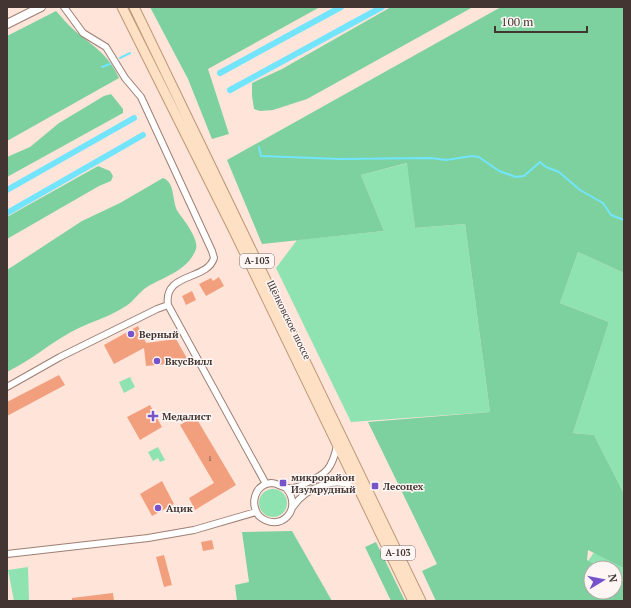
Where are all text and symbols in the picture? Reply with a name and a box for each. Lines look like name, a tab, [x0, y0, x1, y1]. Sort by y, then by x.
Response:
scale bar	[495, 8, 587, 34]
text: 100 m	[501, 14, 534, 29]
road number: А-103	[240, 254, 274, 268]
street label: Щёлковское шоссе	[264, 278, 314, 362]
place label: Верный	[139, 328, 179, 341]
marker: Верный	[126, 329, 136, 339]
place label: ВкусВилл	[165, 355, 213, 368]
marker: ВкусВилл	[152, 356, 162, 366]
marker: Медалист	[147, 410, 159, 422]
place label: Медалист	[162, 410, 212, 423]
house number: 1	[208, 453, 212, 463]
place label: микрорайон Изумрудный	[291, 471, 356, 496]
marker: микрорайон Изумрудный	[278, 478, 288, 488]
place label: Лесоцех	[382, 480, 424, 493]
marker: Лесоцех	[370, 481, 380, 491]
place label: Ацик	[166, 502, 193, 515]
marker: Ацик	[153, 503, 163, 513]
road number: А-103	[381, 546, 415, 560]
north arrow	[583, 560, 623, 600]
text: N	[605, 573, 621, 584]

